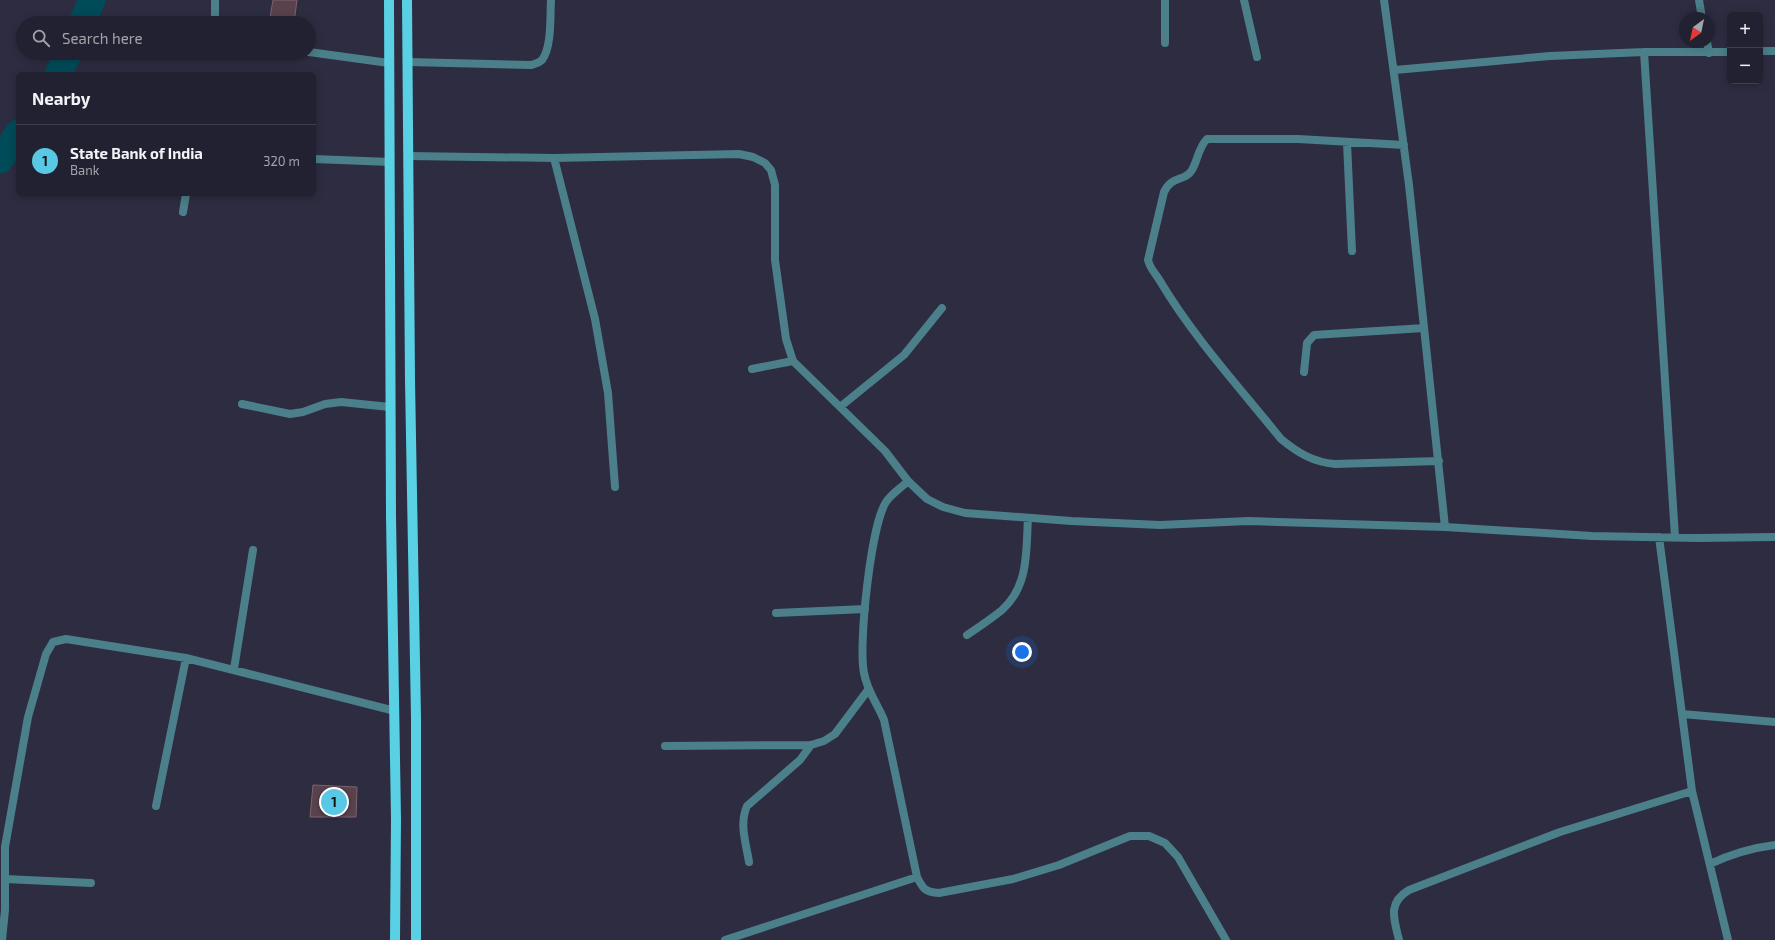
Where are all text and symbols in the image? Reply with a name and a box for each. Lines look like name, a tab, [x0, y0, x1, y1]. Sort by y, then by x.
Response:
north arrow	[1679, 12, 1715, 48]
map controls	[1727, 12, 1763, 84]
button: +	[1727, 12, 1763, 48]
search box	[16, 16, 316, 60]
icon: search	[30, 27, 52, 49]
text: Search here	[62, 29, 143, 47]
button: −	[1727, 48, 1763, 84]
text: Nearby	[32, 88, 90, 108]
text: State Bank of India	[70, 144, 203, 162]
text: 1	[42, 153, 48, 169]
text: 320 m	[263, 153, 300, 169]
text: Bank	[70, 162, 99, 178]
your location	[1012, 642, 1032, 662]
pin: 1	[321, 787, 347, 817]

